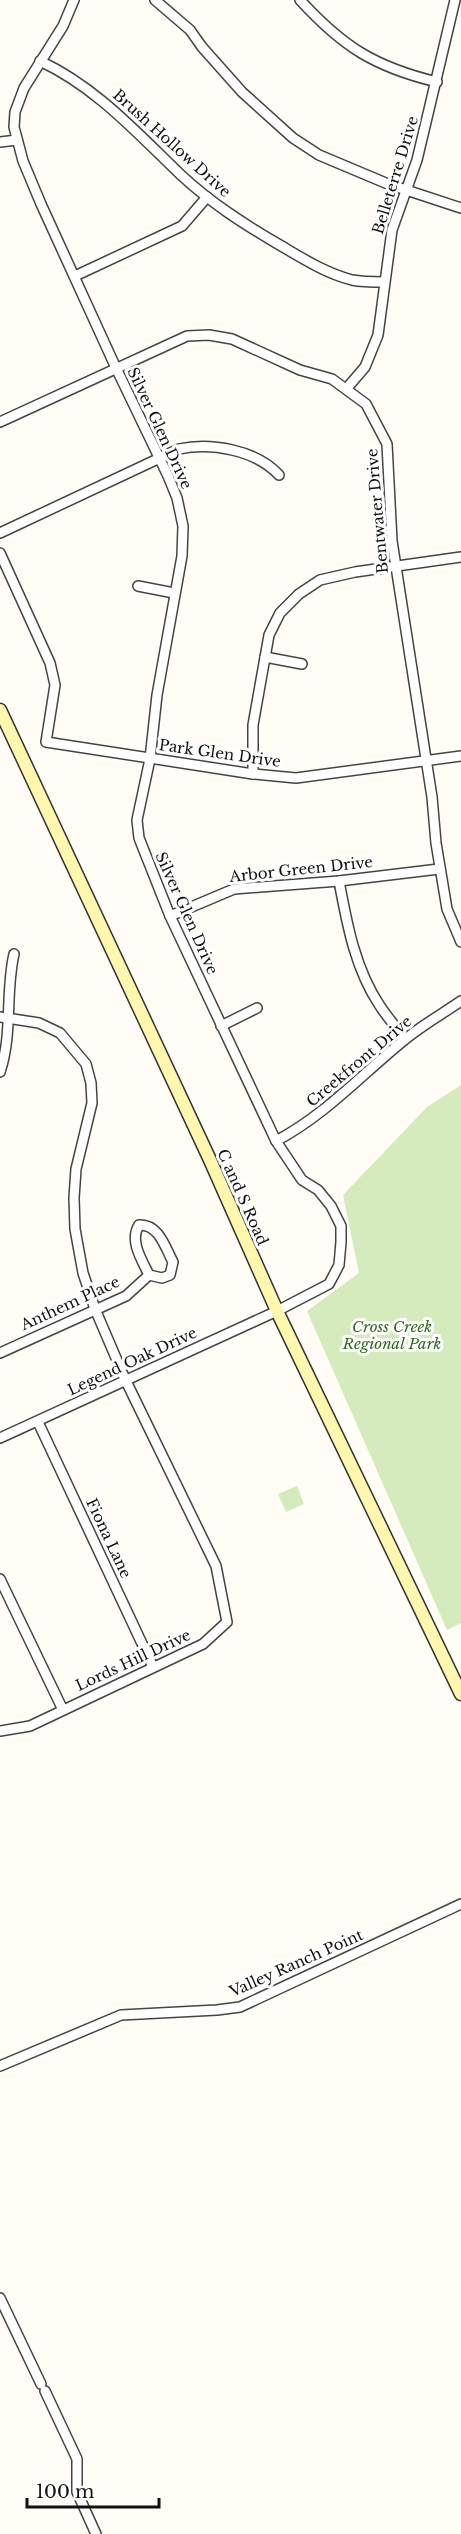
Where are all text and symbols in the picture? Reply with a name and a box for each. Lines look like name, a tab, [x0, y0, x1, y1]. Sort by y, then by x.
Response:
street label: Brush Hollow Drive	[109, 85, 235, 201]
street label: Belleterre Drive	[368, 114, 422, 236]
street label: Silver Glen Drive	[123, 364, 197, 492]
street label: Bentwater Drive	[362, 448, 392, 574]
street label: Park Glen Drive	[158, 735, 282, 771]
street label: Silver Glen Drive	[151, 849, 223, 977]
street label: Arbor Green Drive	[227, 852, 374, 886]
street label: Creekfront Drive	[302, 1011, 416, 1111]
street label: C and S Road	[213, 1146, 273, 1248]
street label: Anthem Place	[17, 1272, 123, 1335]
park label: Cross Creek Regional Park	[342, 1317, 441, 1353]
street label: Legend Oak Drive	[64, 1323, 200, 1399]
street label: Fiona Lane	[82, 1495, 136, 1581]
street label: Lords Hill Drive	[72, 1625, 194, 1695]
street label: Valley Ranch Point	[225, 1925, 366, 2001]
scale bar	[27, 2471, 159, 2509]
text: 100 m	[36, 2481, 94, 2503]

